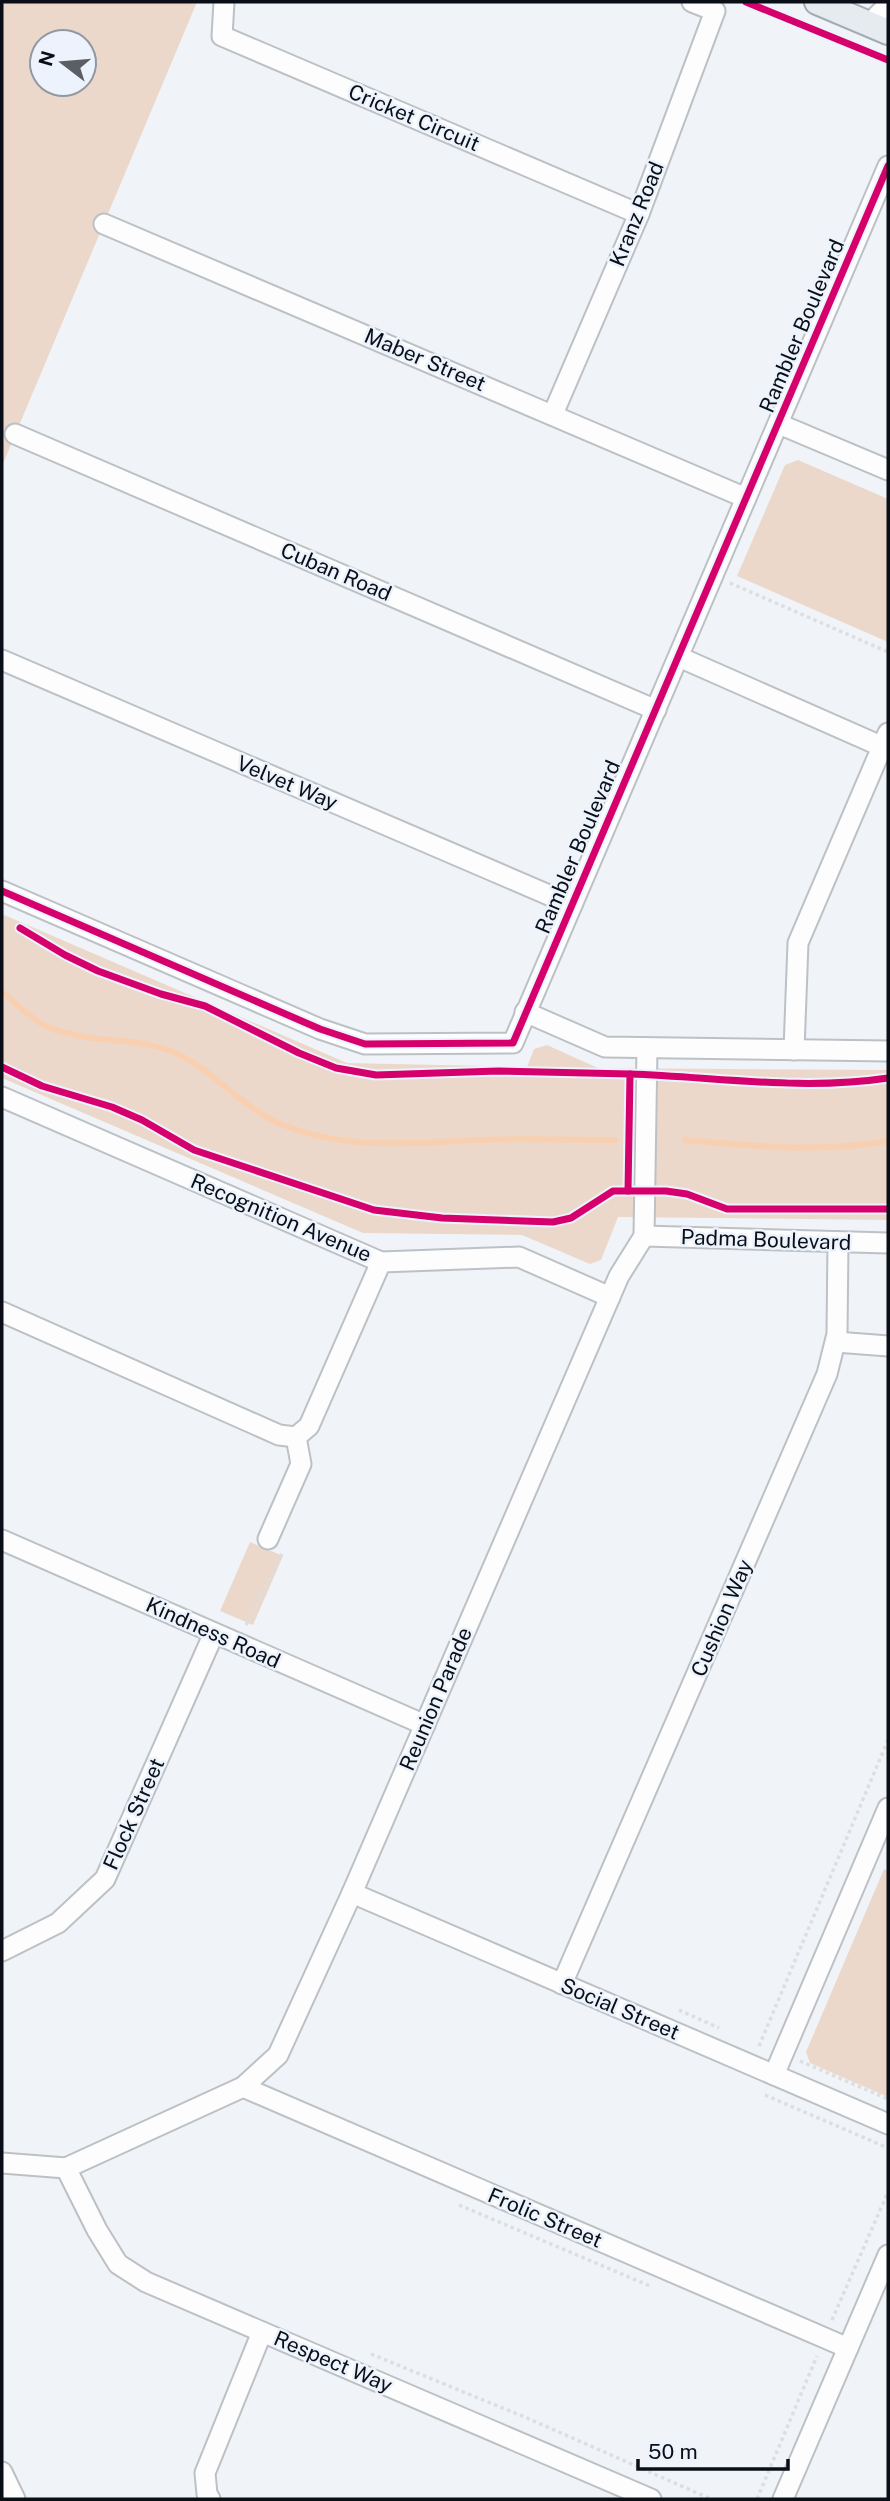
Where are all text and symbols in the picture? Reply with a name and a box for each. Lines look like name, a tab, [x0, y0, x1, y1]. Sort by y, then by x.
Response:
north arrow	[28, 28, 98, 98]
text: N	[34, 48, 59, 68]
street label: Cricket Circuit	[345, 79, 484, 156]
street label: Kranz Road	[604, 158, 669, 270]
street label: Rambler Boulevard	[754, 235, 849, 416]
street label: Maber Street	[361, 323, 490, 396]
street label: Cuban Road	[277, 537, 395, 606]
street label: Velvet Way	[233, 750, 341, 815]
street label: Rambler Boulevard	[530, 756, 625, 937]
street label: Recognition Avenue	[187, 1168, 375, 1267]
street label: Padma Boulevard	[680, 1224, 852, 1255]
street label: Cushion Way	[686, 1555, 757, 1680]
street label: Kindness Road	[142, 1592, 284, 1673]
street label: Reunion Parade	[394, 1623, 477, 1774]
street label: Flock Street	[98, 1754, 169, 1874]
street label: Social Street	[557, 1972, 683, 2045]
street label: Frolic Street	[484, 2182, 606, 2253]
street label: Respect Way	[270, 2325, 396, 2398]
scale bar	[638, 2428, 788, 2472]
text: 50 m	[648, 2439, 698, 2464]

